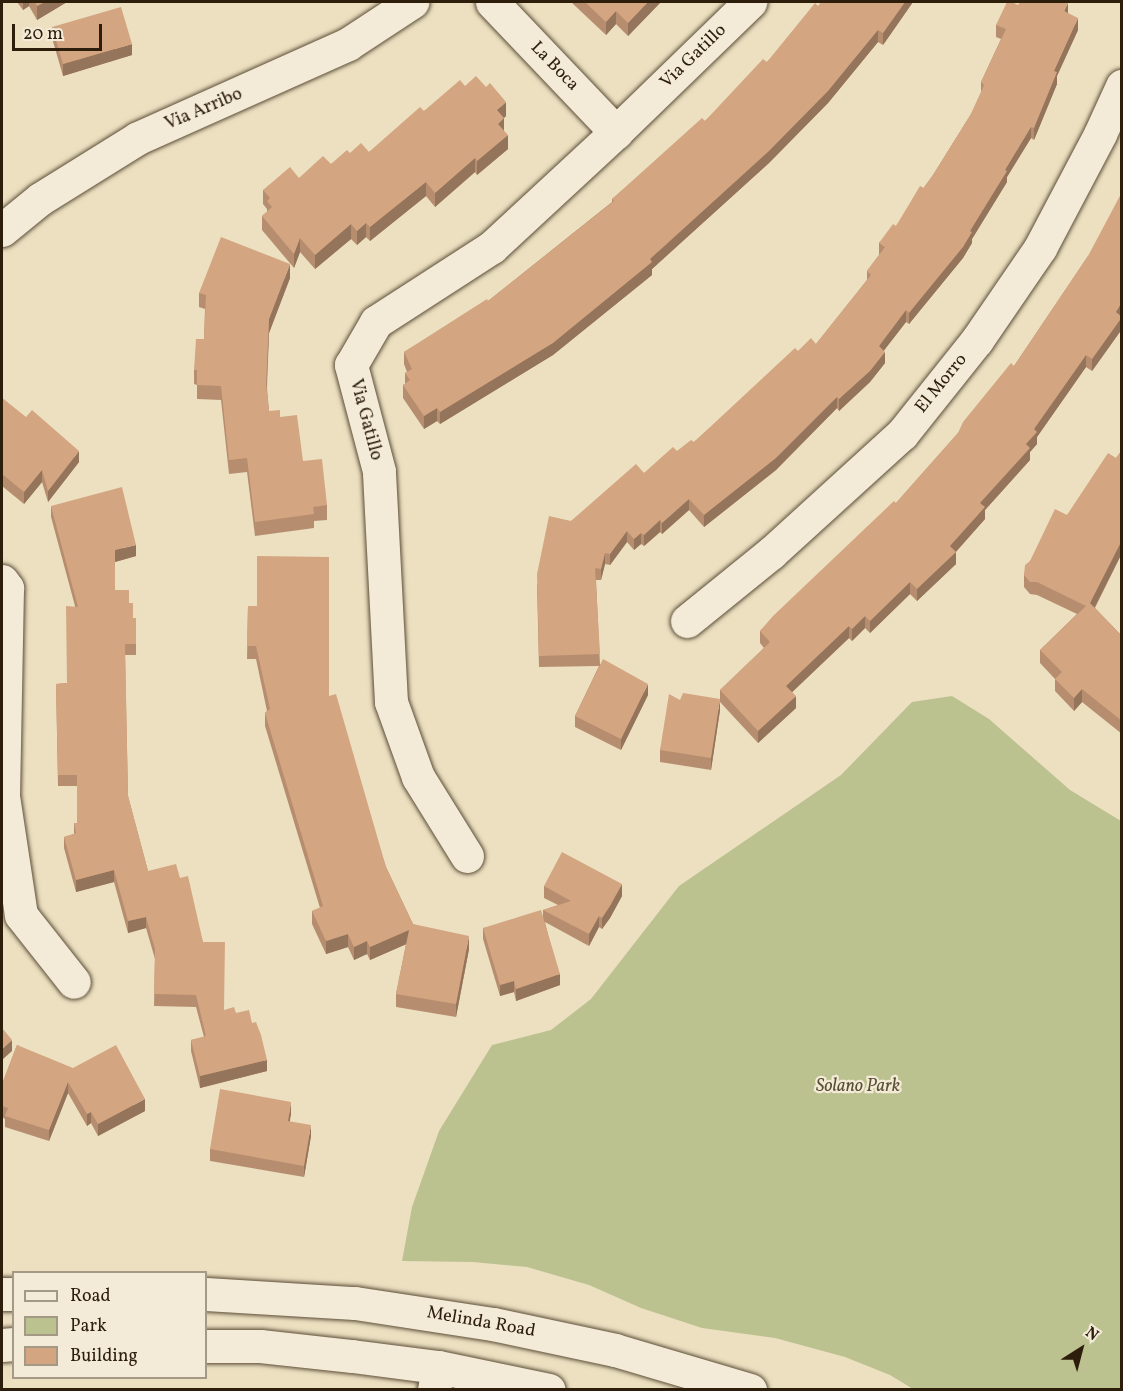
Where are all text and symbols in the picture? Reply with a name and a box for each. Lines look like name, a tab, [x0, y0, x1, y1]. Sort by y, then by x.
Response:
scale bar	[15, 12, 105, 50]
street label: Via Gatillo	[657, 20, 731, 94]
text: 20 m	[23, 22, 63, 47]
street label: La Boca	[525, 38, 583, 96]
street label: Via Arribo	[162, 84, 246, 136]
street label: El Morro	[911, 350, 973, 418]
street label: Via Gatillo	[344, 377, 386, 463]
park label: Solano Park	[816, 1076, 900, 1098]
legend	[12, 1271, 207, 1379]
text: Road	[70, 1284, 111, 1309]
street label: Melinda Road	[425, 1303, 537, 1343]
text: Park	[70, 1314, 107, 1339]
north arrow	[1051, 1319, 1111, 1379]
text: N	[1080, 1322, 1103, 1347]
text: Building	[70, 1344, 138, 1369]

